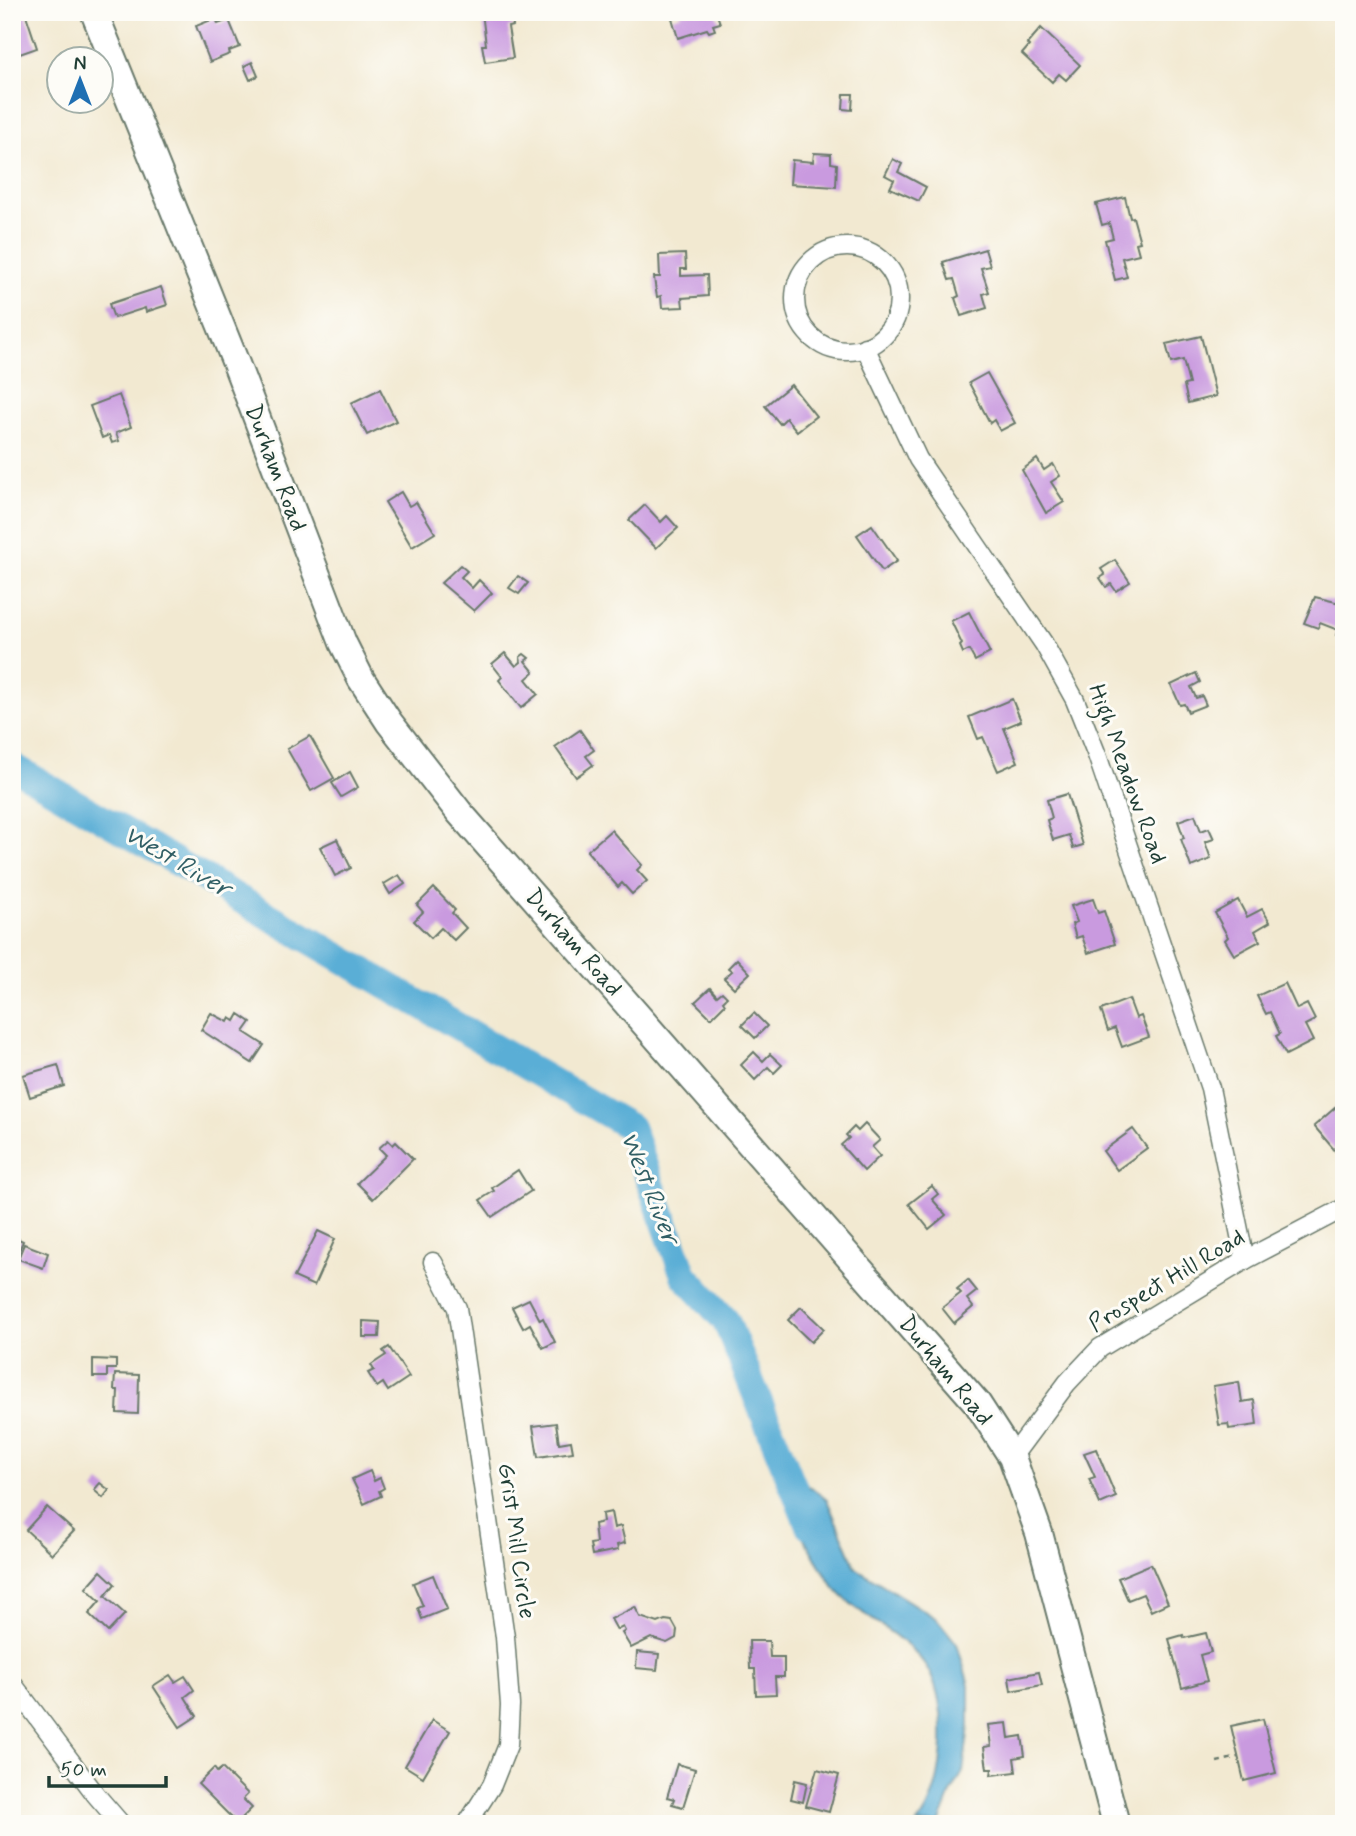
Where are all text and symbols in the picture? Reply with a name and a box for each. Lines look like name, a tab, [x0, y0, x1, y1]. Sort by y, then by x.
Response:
north arrow	[46, 46, 116, 116]
text: N	[74, 52, 86, 77]
street label: Durham Road	[237, 400, 313, 536]
street label: High Meadow Road	[1077, 680, 1174, 869]
water label: West River	[117, 818, 240, 908]
street label: Durham Road	[517, 882, 629, 1004]
water label: West River	[611, 1127, 688, 1253]
street label: Prospect Hill Road	[1083, 1222, 1251, 1340]
street label: Durham Road	[891, 1309, 999, 1433]
street label: Grist Mill Circle	[490, 1461, 542, 1621]
scale bar	[49, 1745, 166, 1789]
text: 50 m	[60, 1756, 107, 1784]

